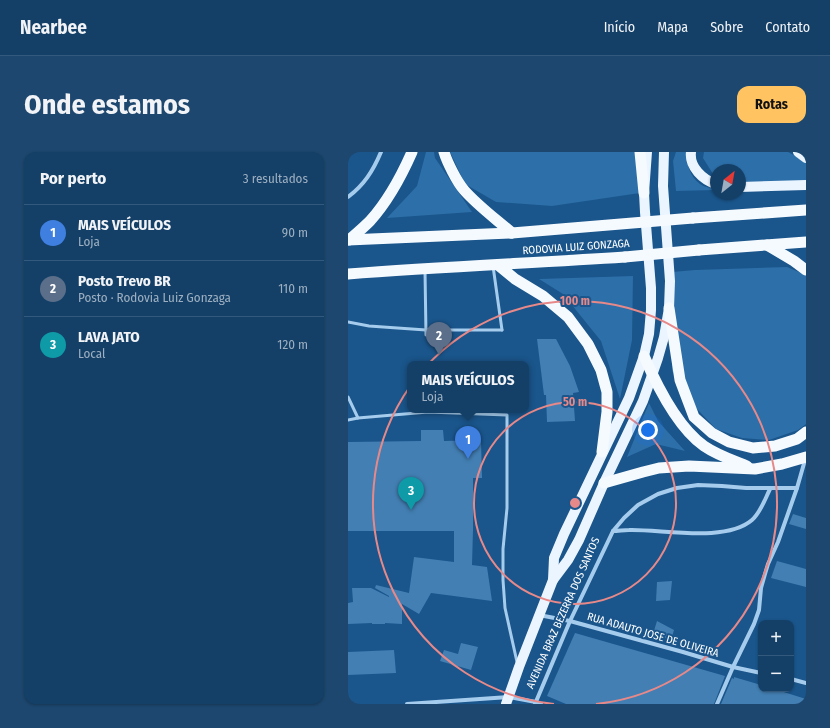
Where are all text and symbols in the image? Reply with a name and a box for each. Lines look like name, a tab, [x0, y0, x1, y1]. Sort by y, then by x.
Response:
text: Nearbee	[20, 16, 87, 39]
text: Início	[604, 19, 635, 36]
text: Mapa	[657, 19, 688, 36]
text: Sobre	[710, 19, 743, 36]
text: Contato	[765, 19, 810, 36]
button: Rotas	[737, 86, 806, 123]
text: Onde estamos	[24, 88, 190, 121]
north arrow	[710, 164, 746, 200]
text: Por perto	[40, 168, 106, 189]
text: 3 resultados	[243, 171, 308, 186]
text: MAIS VEÍCULOS	[78, 216, 171, 234]
text: 1	[50, 225, 56, 240]
text: 90 m	[282, 225, 308, 240]
text: Loja	[78, 234, 100, 249]
street label: RODOVIA LUIZ GONZAGA	[522, 237, 630, 257]
text: Posto Trevo BR	[78, 272, 171, 290]
text: 2	[50, 281, 56, 296]
text: 110 m	[278, 281, 308, 296]
text: Posto · Rodovia Luiz Gonzaga	[78, 290, 231, 305]
text: 100 m	[560, 294, 590, 308]
pin: 2	[426, 322, 452, 355]
text: LAVA JATO	[78, 328, 140, 346]
text: 3	[50, 337, 56, 352]
text: 120 m	[277, 337, 308, 352]
text: Local	[78, 346, 105, 361]
popup	[407, 361, 529, 413]
text: MAIS VEÍCULOS	[421, 371, 515, 389]
text: Loja	[421, 389, 443, 404]
text: 50 m	[563, 395, 587, 409]
your location	[638, 420, 658, 440]
pin: 1	[455, 426, 481, 459]
pin: 3	[398, 477, 424, 510]
centre of rings	[568, 496, 582, 510]
street label: AVENIDA BRAZ BEZERRA DOS SANTOS	[524, 535, 603, 691]
street label: RUA ADAUTO JOSE DE OLIVEIRA	[586, 610, 721, 660]
map controls	[758, 620, 794, 692]
button: +	[758, 620, 794, 656]
button: −	[758, 656, 794, 692]

